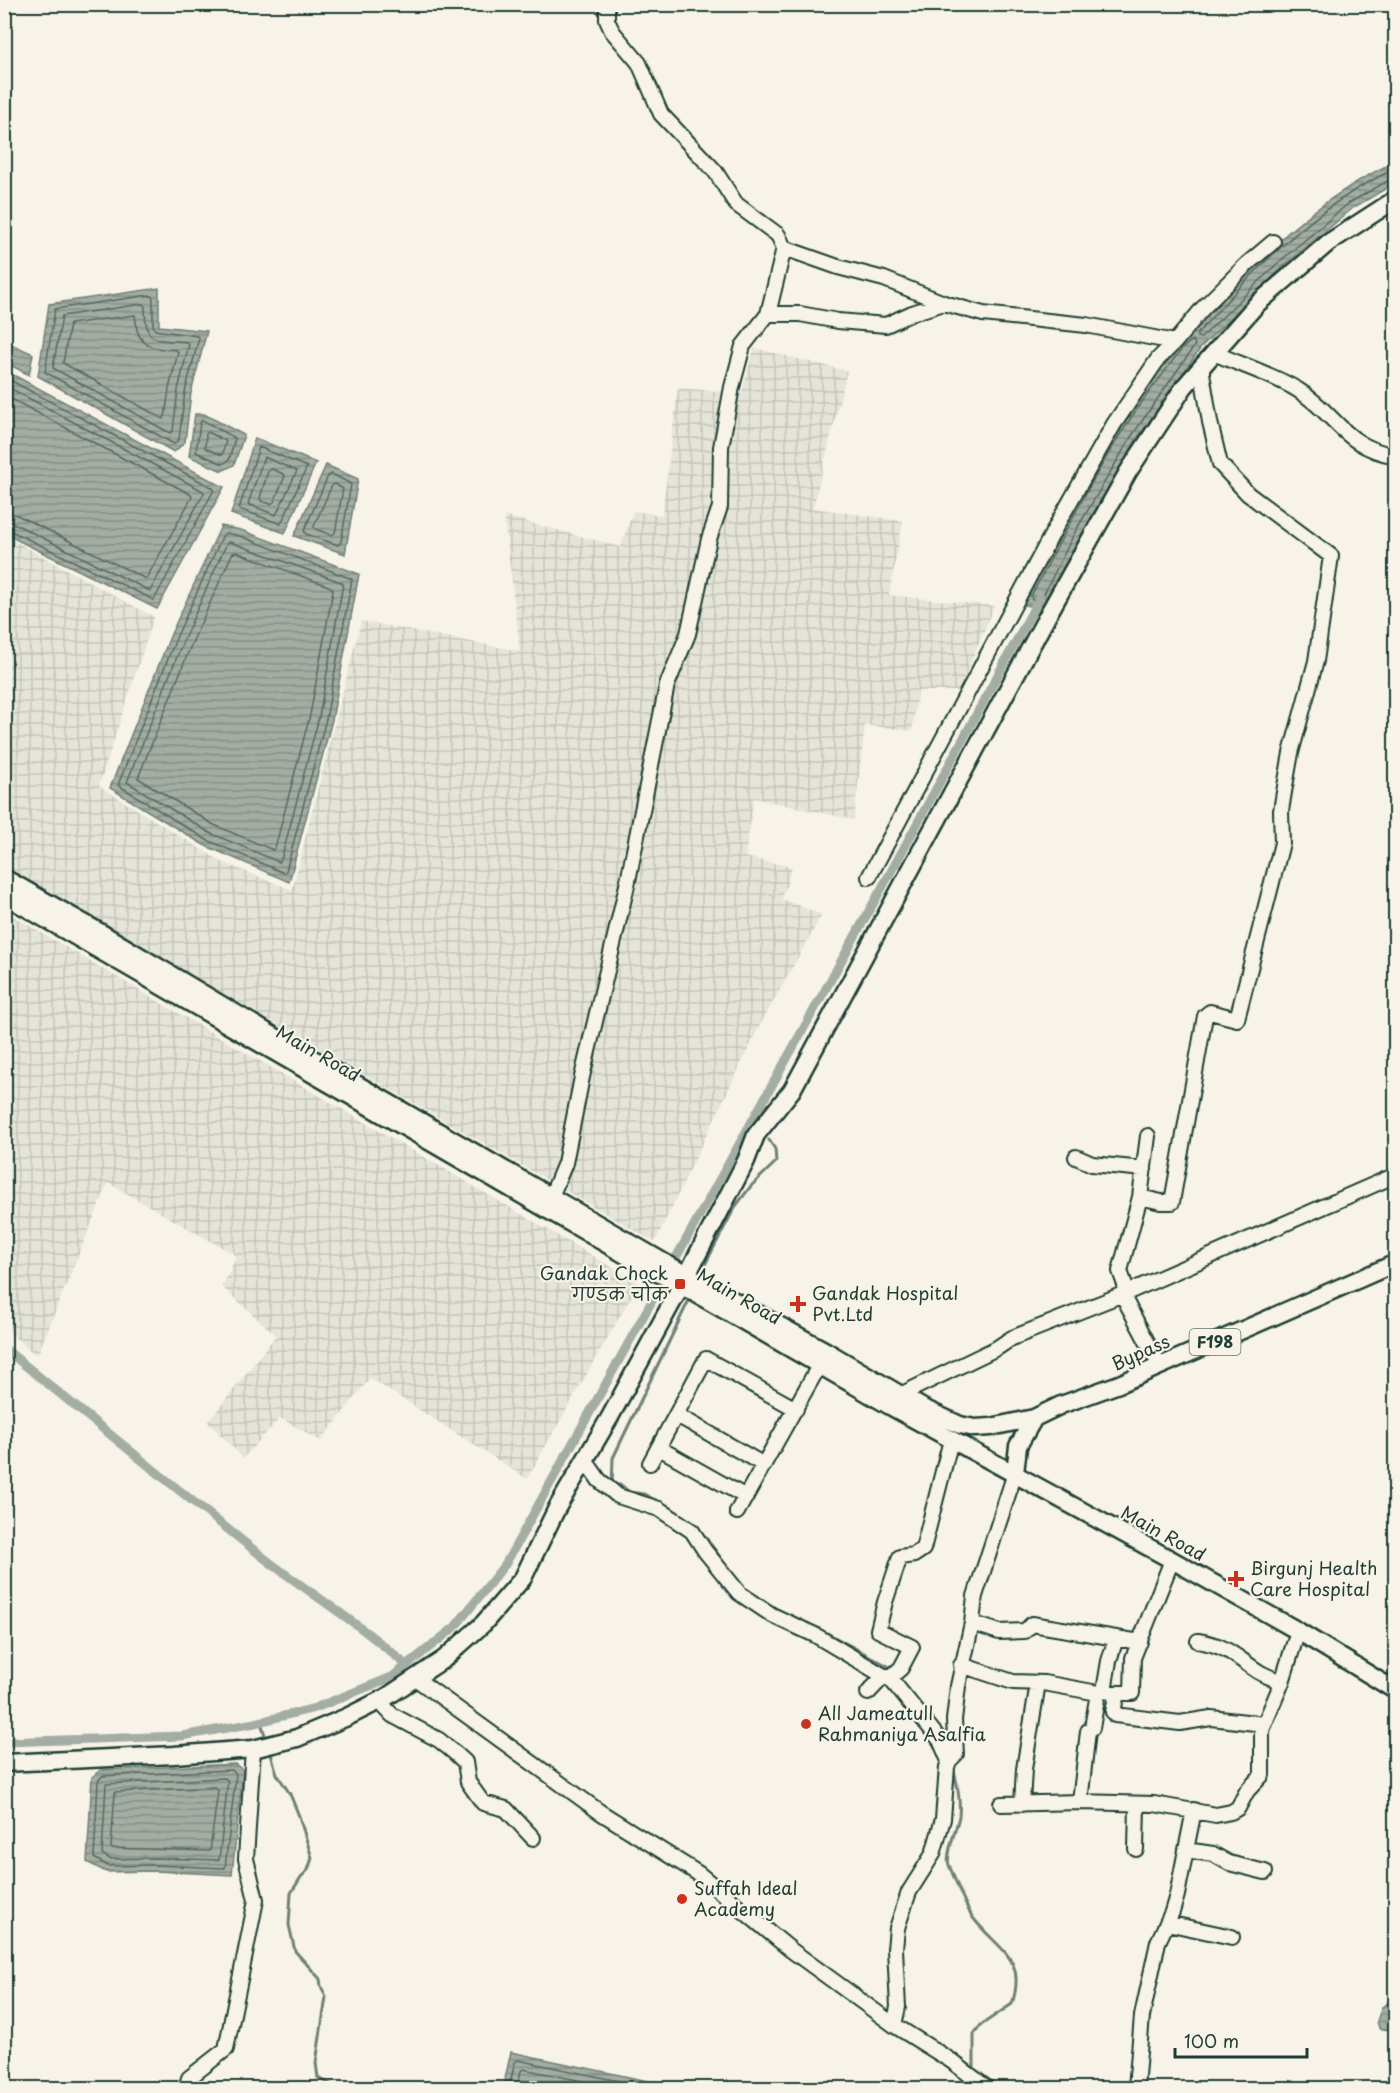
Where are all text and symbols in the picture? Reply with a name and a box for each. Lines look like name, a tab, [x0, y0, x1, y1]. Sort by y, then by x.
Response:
street label: Main Road	[272, 1018, 366, 1088]
place label: Gandak Chock गण्डक चोक	[540, 1259, 670, 1307]
street label: Main Road	[693, 1261, 787, 1331]
marker: Gandak Chock गण्डक चोक	[673, 1277, 687, 1291]
place label: Gandak Hospital Pvt.Ltd	[812, 1279, 959, 1327]
marker: Gandak Hospital Pvt.Ltd	[789, 1295, 807, 1313]
street label: Bypass	[1107, 1327, 1174, 1376]
road number: F198	[1190, 1329, 1240, 1355]
street label: Main Road	[1116, 1498, 1211, 1567]
place label: Birgunj Health Care Hospital	[1250, 1554, 1377, 1602]
marker: Birgunj Health Care Hospital	[1227, 1570, 1245, 1588]
place label: All Jameatull Rahmaniya Asalfia	[818, 1699, 986, 1747]
marker: All Jameatull Rahmaniya Asalfia	[799, 1717, 813, 1731]
place label: Suffah Ideal Academy	[694, 1874, 798, 1922]
marker: Suffah Ideal Academy	[675, 1892, 689, 1906]
scale bar	[1175, 2021, 1307, 2059]
text: 100 m	[1184, 2027, 1239, 2054]

